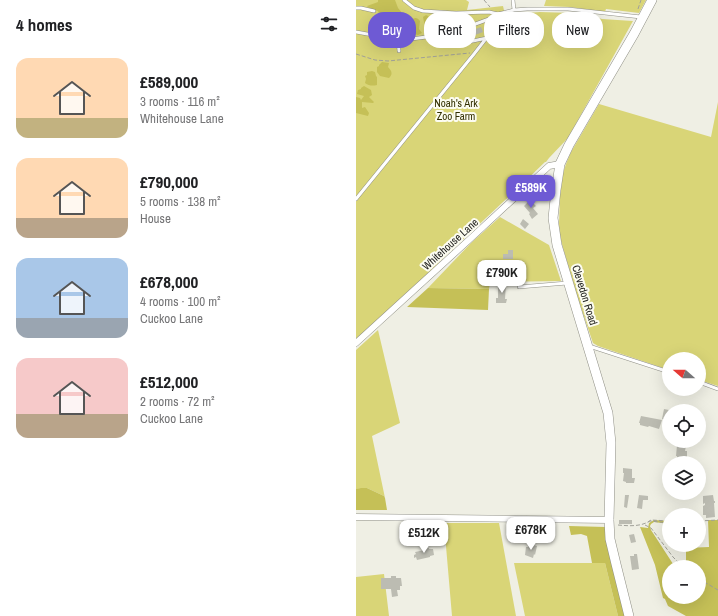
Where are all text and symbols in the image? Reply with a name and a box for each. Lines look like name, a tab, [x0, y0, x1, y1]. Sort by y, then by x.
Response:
chip: Buy	[368, 12, 416, 48]
chip: Rent	[424, 12, 476, 48]
chip: Filters	[484, 12, 544, 48]
chip: New	[552, 12, 603, 48]
text: 4 homes	[16, 13, 73, 36]
icon: filters	[318, 13, 340, 35]
text: £589,000	[140, 70, 198, 93]
icon: home	[48, 74, 96, 122]
text: 3 rooms · 116 m²	[140, 93, 220, 110]
park label: Noah's Ark Zoo Farm	[434, 96, 478, 123]
text: Whitehouse Lane	[140, 110, 224, 127]
text: £790,000	[140, 170, 198, 193]
icon: home	[48, 174, 96, 222]
pin: £589K	[503, 175, 559, 209]
text: £589K	[515, 179, 547, 196]
text: 5 rooms · 138 m²	[140, 193, 221, 210]
text: House	[140, 210, 171, 227]
street label: Whitehouse Lane	[419, 215, 481, 273]
pin: £790K	[474, 260, 530, 294]
street label: Clevedon Road	[569, 263, 601, 327]
text: £790K	[486, 264, 518, 281]
text: £678,000	[140, 270, 198, 293]
icon: home	[48, 274, 96, 322]
text: 4 rooms · 100 m²	[140, 293, 221, 310]
text: Cuckoo Lane	[140, 310, 203, 327]
north arrow	[662, 352, 706, 396]
map controls	[662, 352, 706, 604]
text: £512,000	[140, 370, 198, 393]
icon: home	[48, 374, 96, 422]
text: 2 rooms · 72 m²	[140, 393, 215, 410]
button: locate	[662, 404, 706, 448]
text: Cuckoo Lane	[140, 410, 203, 427]
button: layers	[662, 456, 706, 500]
button: +	[662, 508, 706, 552]
pin: £678K	[503, 517, 559, 551]
pin: £512K	[396, 520, 452, 554]
text: £678K	[515, 521, 547, 538]
text: £512K	[408, 524, 440, 541]
button: −	[662, 560, 706, 604]

